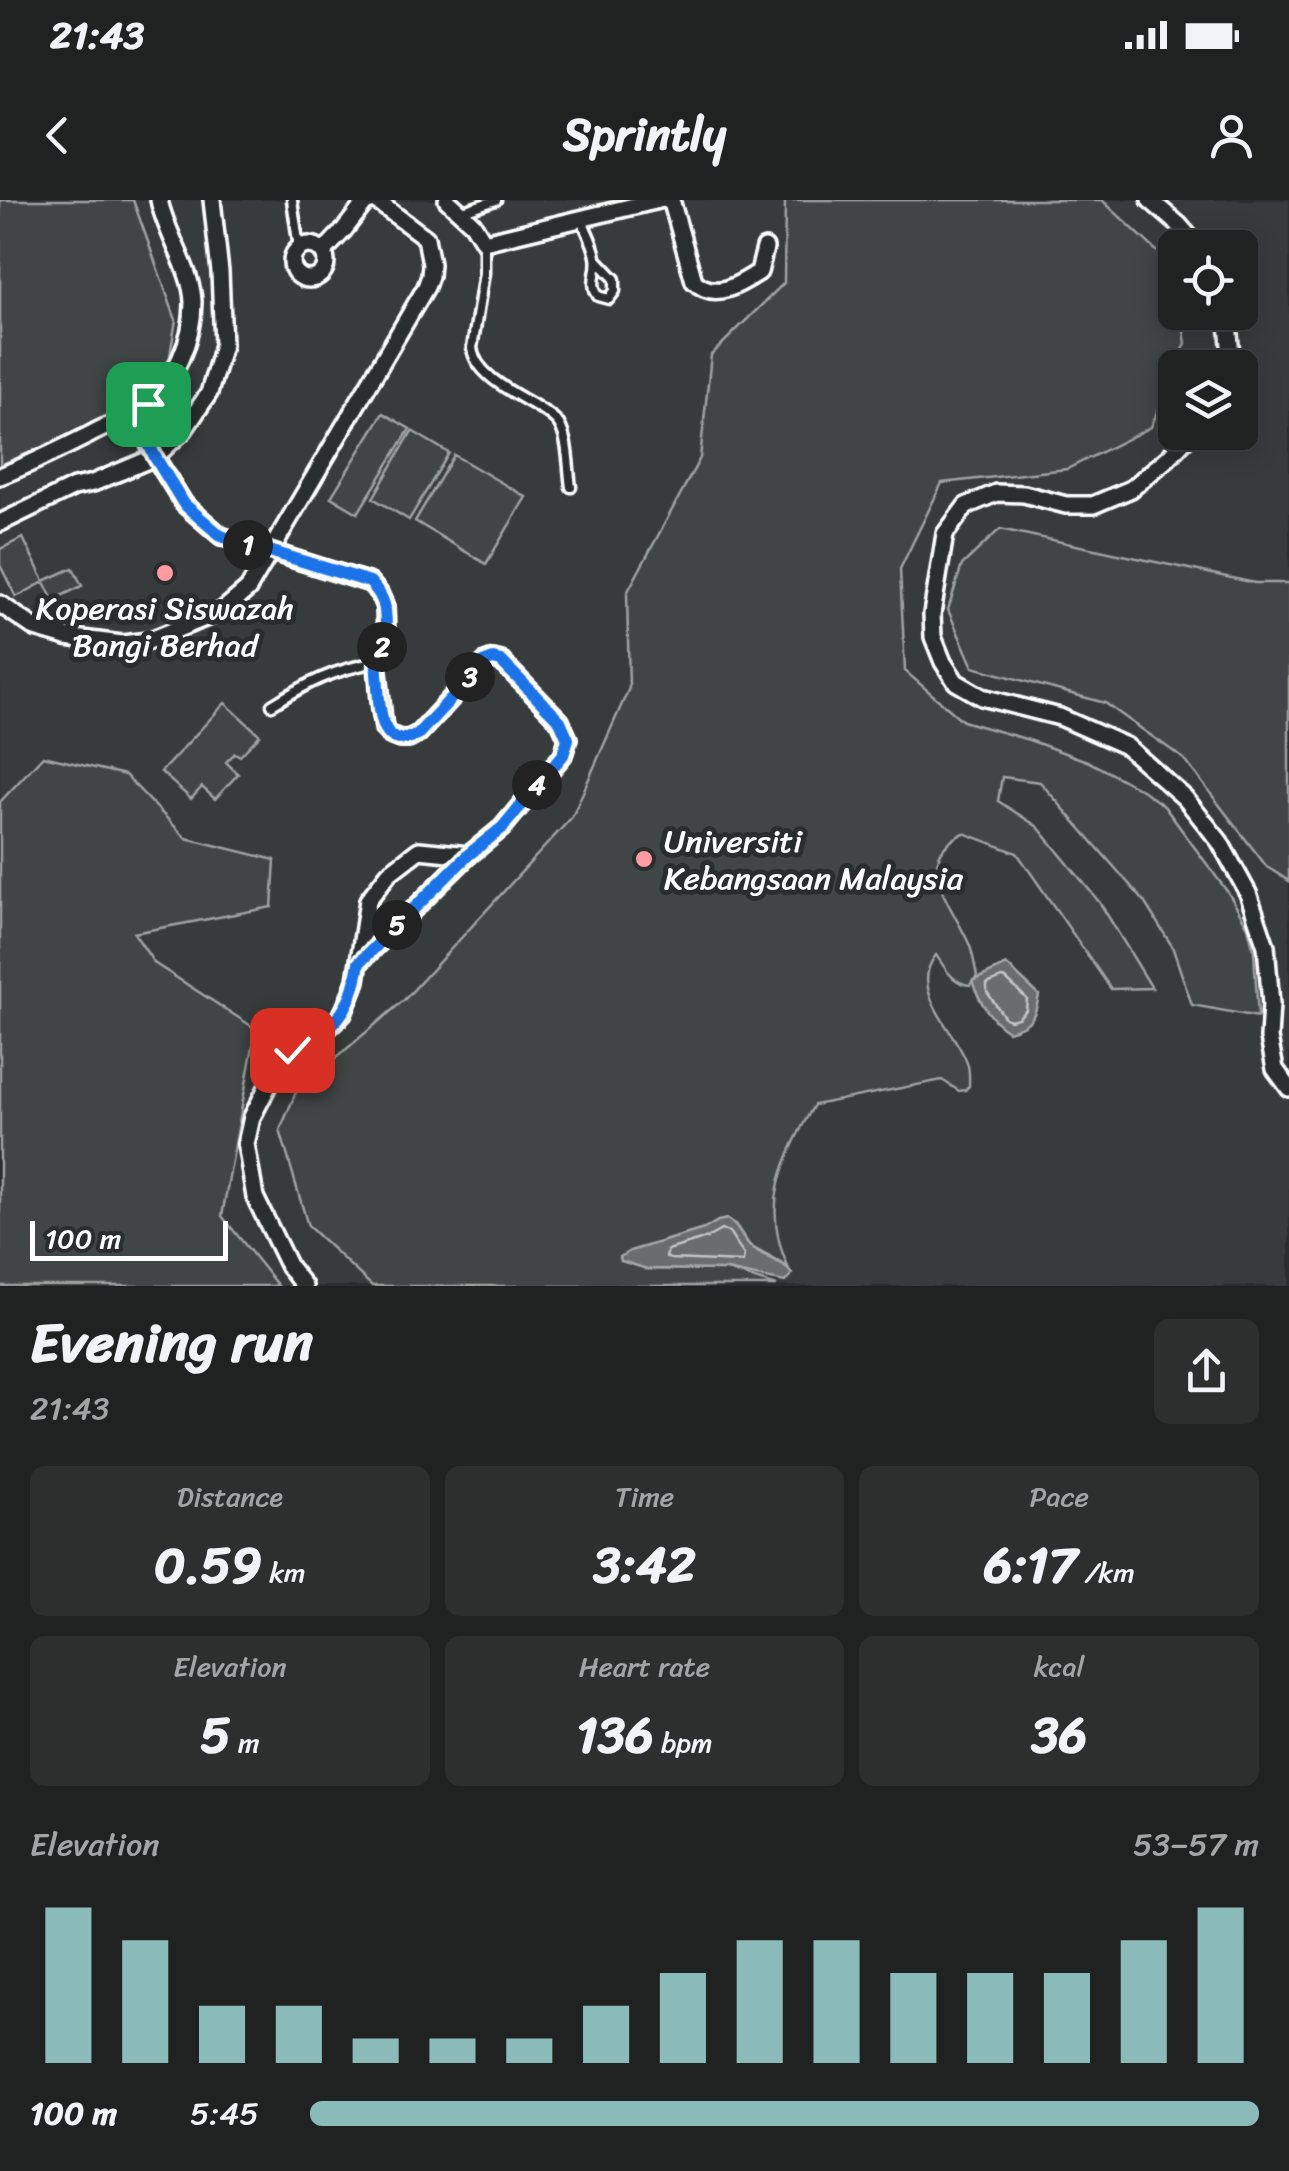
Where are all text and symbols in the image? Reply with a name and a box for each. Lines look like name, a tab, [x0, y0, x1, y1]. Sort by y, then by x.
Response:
text: 21:43	[50, 2, 144, 69]
text: Sprintly	[563, 95, 726, 175]
icon: back	[30, 108, 85, 163]
icon: person	[1204, 108, 1259, 163]
map controls	[1158, 230, 1258, 450]
button: locate	[1158, 230, 1258, 330]
button: layers	[1158, 350, 1258, 450]
pin	[106, 362, 191, 447]
icon: arrive	[121, 377, 176, 432]
pin: 1	[223, 520, 273, 570]
text: 1	[242, 520, 254, 569]
marker: Koperasi Siswazah Bangi Berhad	[154, 562, 176, 584]
place label: Koperasi Siswazah Bangi Berhad	[36, 580, 294, 674]
pin: 2	[357, 622, 407, 672]
text: 2	[374, 622, 390, 671]
pin: 3	[445, 652, 495, 702]
text: 3	[462, 652, 478, 701]
pin: 4	[512, 760, 562, 810]
text: 4	[528, 760, 546, 809]
place label: Universiti Kebangsaan Malaysia	[664, 813, 964, 907]
marker: Universiti Kebangsaan Malaysia	[633, 848, 655, 870]
pin: 5	[372, 900, 422, 950]
text: 5	[388, 900, 406, 949]
pin	[250, 1008, 335, 1093]
icon: check	[265, 1023, 320, 1078]
text: 100 m	[45, 1214, 121, 1263]
scale bar	[30, 1216, 228, 1260]
text: Evening run	[30, 1294, 313, 1391]
button: share	[1154, 1319, 1259, 1424]
text: 21:43	[30, 1380, 109, 1437]
text: Distance	[177, 1472, 283, 1521]
text: Time	[615, 1472, 674, 1521]
text: Pace	[1029, 1472, 1089, 1521]
text: 0.59	[154, 1521, 262, 1610]
text: 3:42	[593, 1521, 696, 1610]
text: 6:17	[984, 1521, 1077, 1610]
text: km	[262, 1548, 306, 1597]
text: /km	[1077, 1548, 1135, 1597]
text: Elevation	[173, 1642, 286, 1691]
text: Heart rate	[579, 1642, 710, 1691]
text: kcal	[1034, 1642, 1085, 1691]
text: 5	[200, 1691, 231, 1780]
text: 136	[576, 1691, 654, 1780]
text: 36	[1031, 1691, 1087, 1780]
text: m	[231, 1718, 260, 1767]
text: bpm	[654, 1718, 713, 1767]
text: Elevation	[30, 1816, 160, 1873]
text: 53–57 m	[1133, 1816, 1259, 1873]
text: 100 m	[30, 2085, 117, 2142]
text: 5:45	[190, 2085, 259, 2142]

